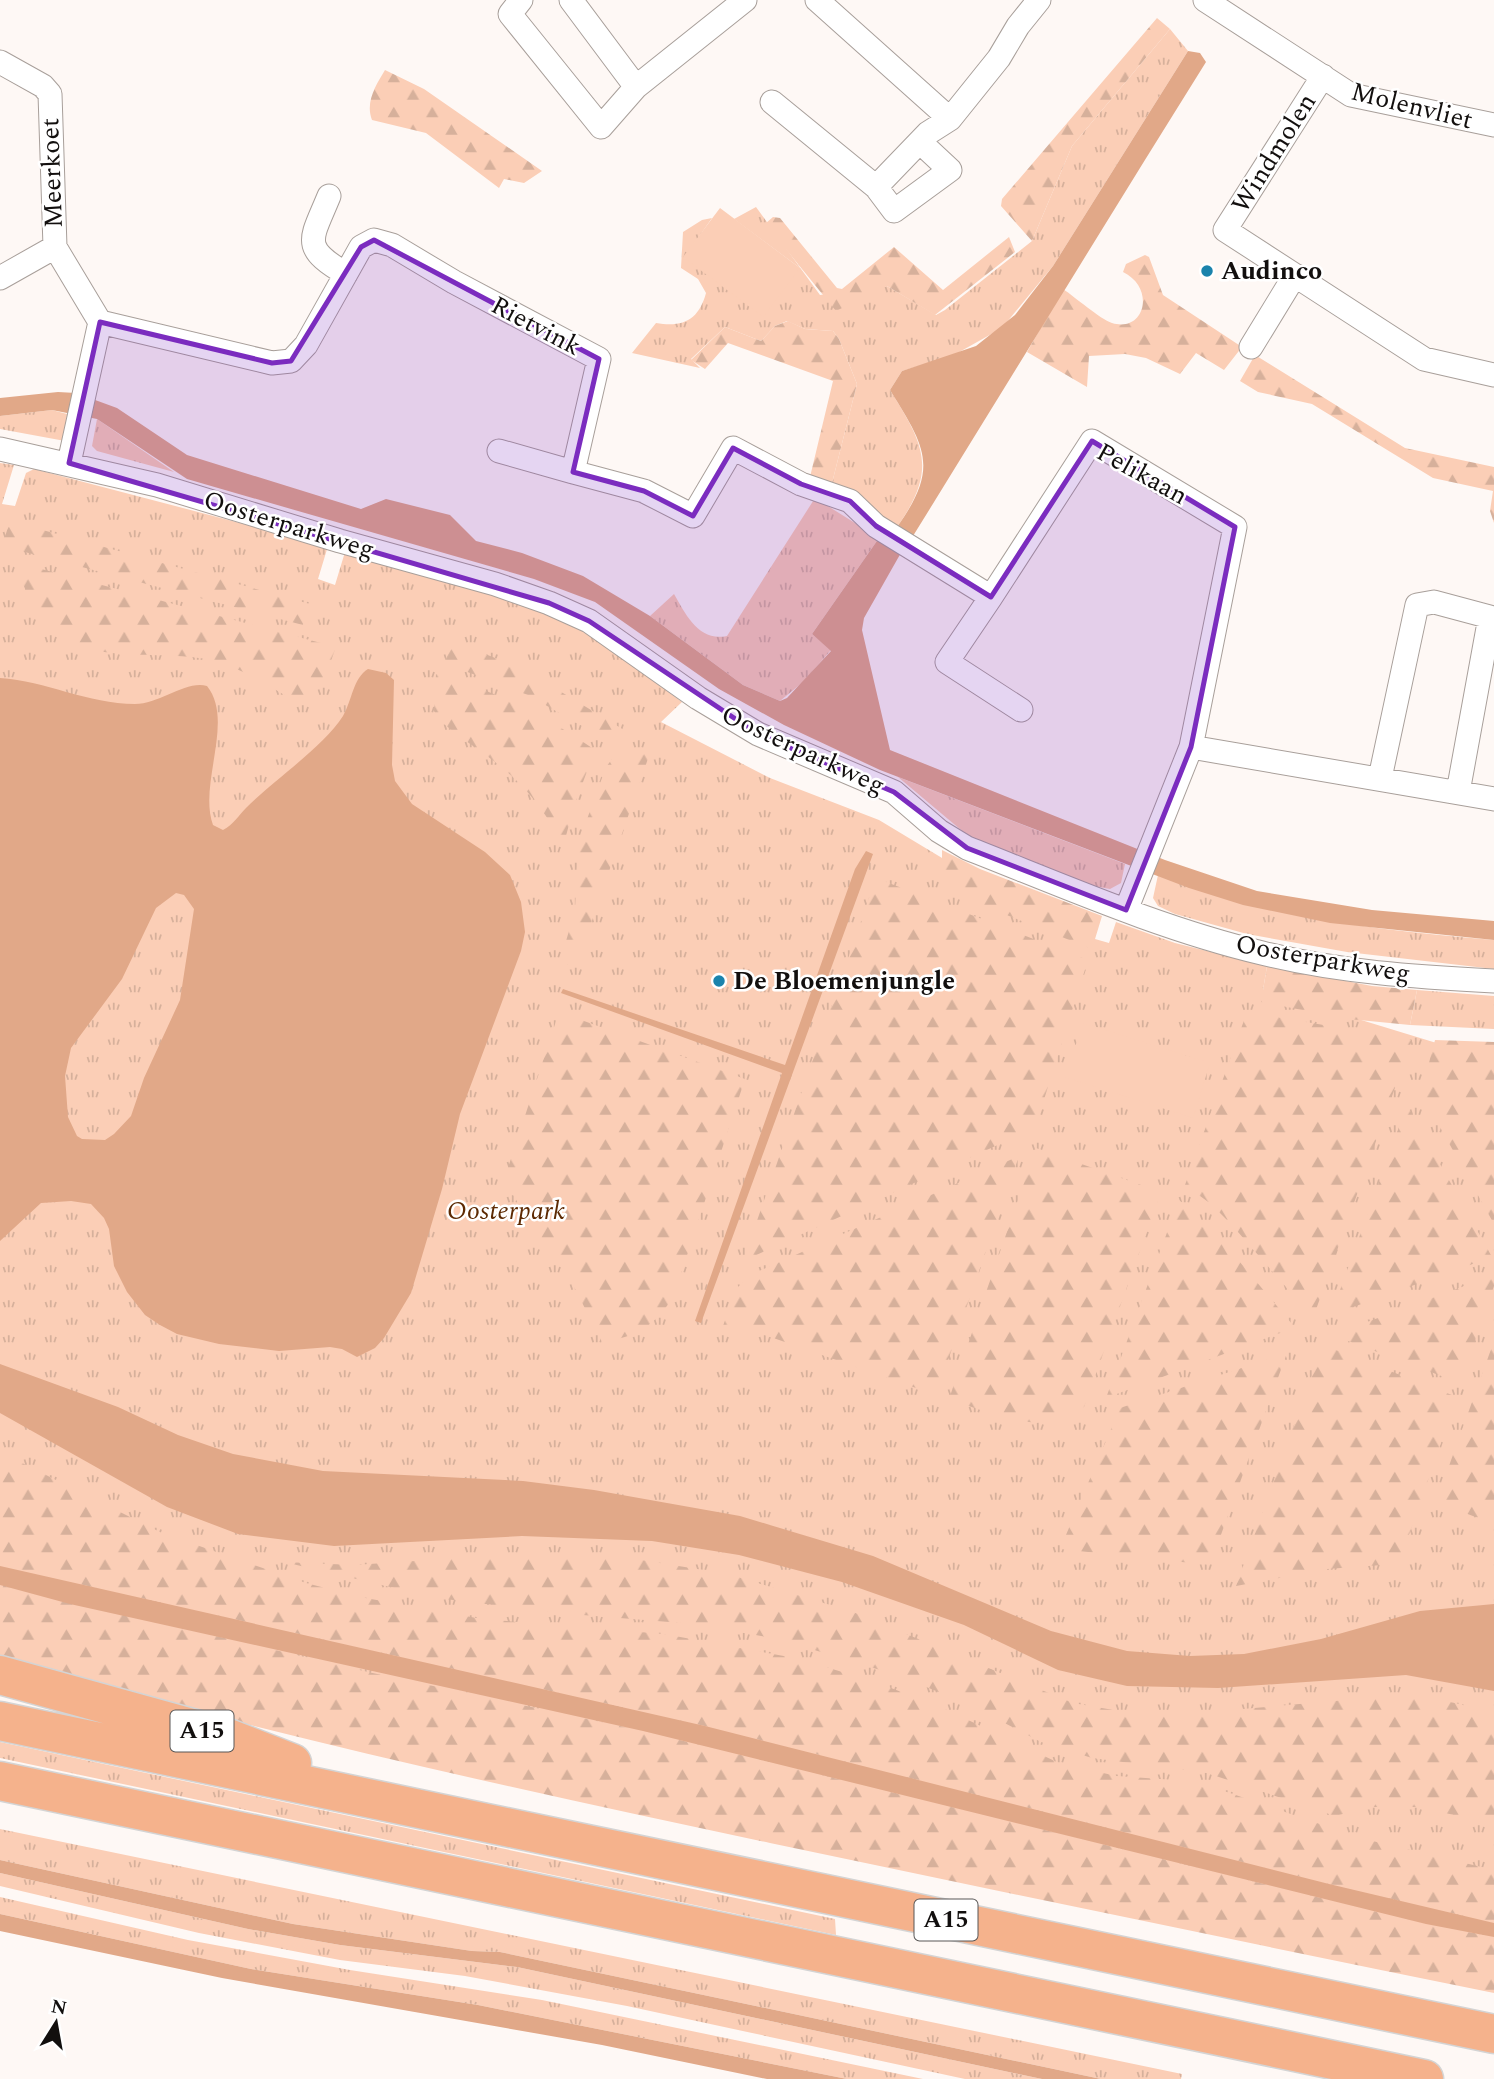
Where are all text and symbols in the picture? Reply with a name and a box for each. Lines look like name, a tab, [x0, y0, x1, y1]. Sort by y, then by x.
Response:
street label: Molenvliet	[1347, 72, 1477, 140]
street label: Windmolen	[1221, 85, 1327, 221]
street label: Meerkoet	[30, 117, 74, 229]
place label: Audinco	[1221, 251, 1322, 291]
marker: Audinco	[1199, 263, 1215, 279]
street label: Rietvink	[484, 285, 588, 367]
street label: Pelikaan	[1089, 432, 1195, 516]
street label: Oosterparkweg	[199, 480, 379, 570]
street label: Oosterparkweg	[714, 694, 892, 806]
street label: Oosterparkweg	[1232, 924, 1414, 994]
place label: De Bloemenjungle	[733, 961, 955, 1001]
marker: De Bloemenjungle	[711, 973, 727, 989]
park label: Oosterpark	[447, 1191, 565, 1231]
road number: A15	[170, 1710, 234, 1751]
road number: A15	[914, 1899, 978, 1940]
north arrow	[21, 1988, 91, 2058]
text: N	[49, 1992, 69, 2023]

